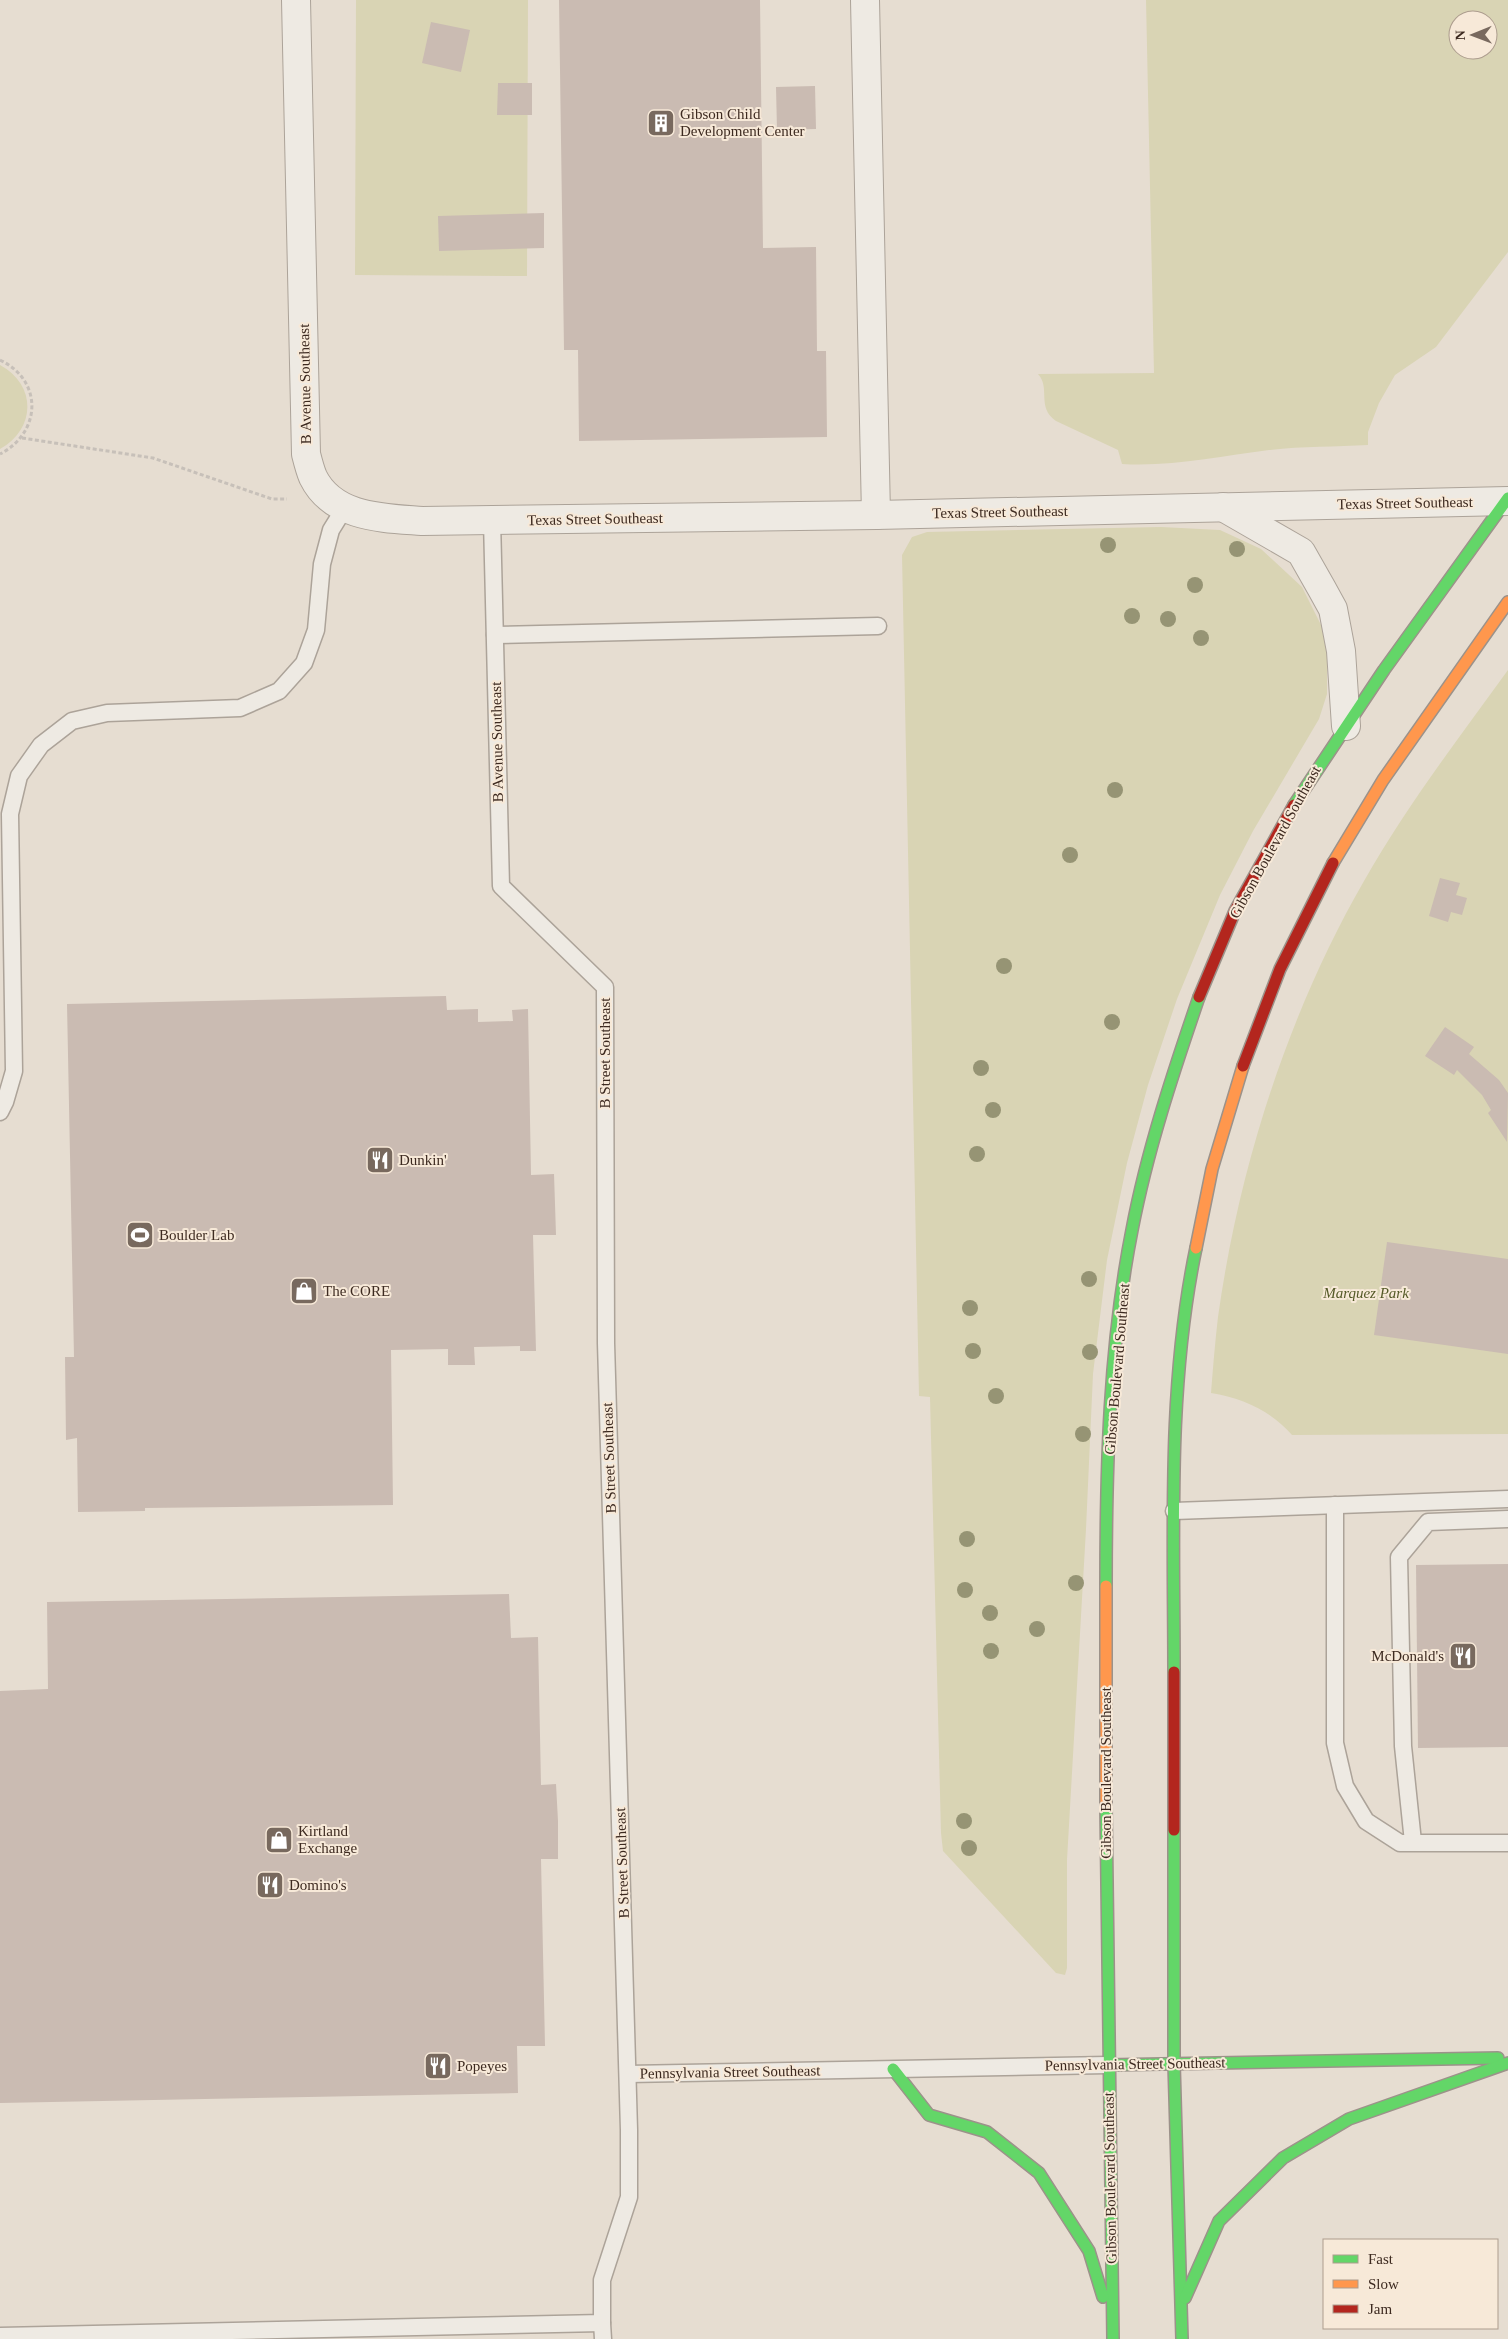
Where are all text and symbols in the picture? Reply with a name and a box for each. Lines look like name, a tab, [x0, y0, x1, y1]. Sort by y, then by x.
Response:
north arrow	[1448, 10, 1498, 60]
text: N	[1453, 30, 1468, 40]
place label: Gibson Child Development Center	[680, 106, 805, 139]
building icon: Gibson Child Development Center	[646, 108, 676, 138]
street label: B Avenue Southeast	[296, 323, 314, 444]
street label: Texas Street Southeast	[1337, 494, 1474, 512]
street label: Texas Street Southeast	[932, 503, 1069, 521]
street label: Texas Street Southeast	[527, 510, 664, 528]
street label: B Avenue Southeast	[488, 681, 506, 802]
street label: Gibson Boulevard Southeast	[1226, 762, 1324, 921]
street label: B Street Southeast	[597, 997, 613, 1108]
restaurant icon: Dunkin'	[365, 1145, 395, 1175]
place label: Dunkin'	[399, 1152, 447, 1168]
sports icon: Boulder Lab	[125, 1220, 155, 1250]
place label: Boulder Lab	[159, 1227, 234, 1243]
shop icon: The CORE	[289, 1276, 319, 1306]
street label: Gibson Boulevard Southeast	[1102, 1282, 1133, 1455]
place label: The CORE	[323, 1283, 390, 1299]
park label: Marquez Park	[1322, 1285, 1409, 1301]
street label: B Street Southeast	[599, 1402, 619, 1514]
restaurant icon: McDonald's	[1448, 1641, 1478, 1671]
place label: McDonald's	[1371, 1648, 1444, 1664]
street label: Gibson Boulevard Southeast	[1098, 1686, 1114, 1859]
street label: B Street Southeast	[612, 1807, 632, 1919]
place label: Kirtland Exchange	[298, 1823, 357, 1856]
shop icon: Kirtland Exchange	[264, 1825, 294, 1855]
restaurant icon: Domino's	[255, 1870, 285, 1900]
place label: Domino's	[289, 1877, 347, 1893]
restaurant icon: Popeyes	[423, 2051, 453, 2081]
street label: Pennsylvania Street Southeast	[1044, 2054, 1226, 2074]
place label: Popeyes	[457, 2058, 507, 2074]
street label: Pennsylvania Street Southeast	[639, 2062, 821, 2082]
street label: Gibson Boulevard Southeast	[1100, 2091, 1119, 2264]
legend	[1323, 2239, 1498, 2329]
text: Fast	[1368, 2251, 1394, 2267]
text: Slow	[1368, 2276, 1399, 2292]
text: Jam	[1368, 2301, 1392, 2317]

